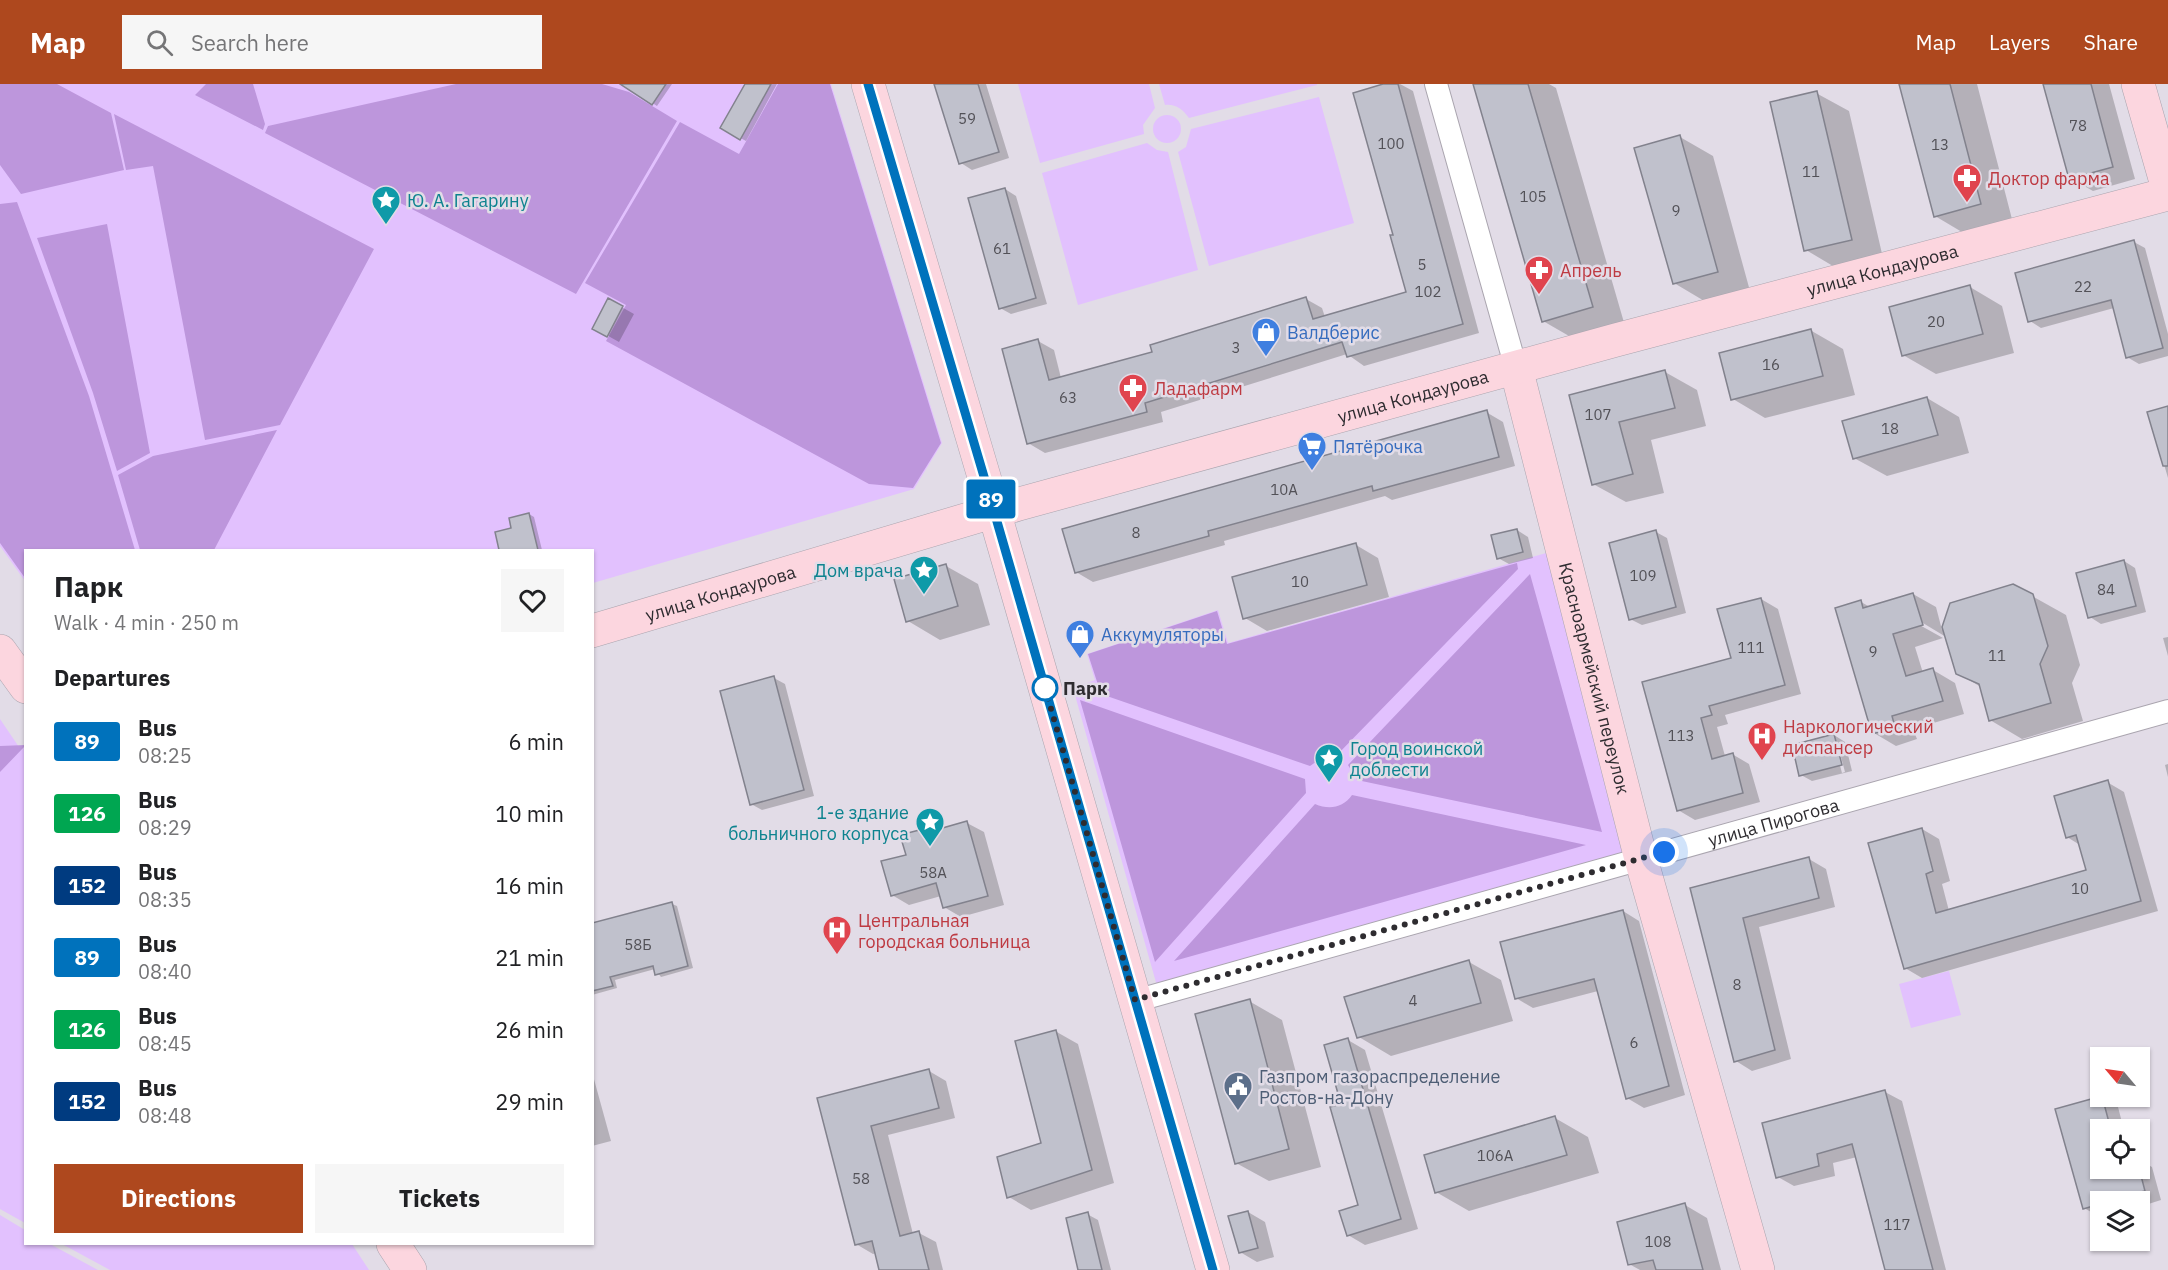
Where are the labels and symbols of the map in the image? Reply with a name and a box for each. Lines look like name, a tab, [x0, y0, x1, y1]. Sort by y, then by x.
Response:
house number: 59	[958, 109, 976, 128]
house number: 78	[2069, 116, 2087, 135]
house number: 100	[1377, 134, 1405, 153]
house number: 13	[1931, 135, 1949, 154]
house number: 11	[1802, 162, 1820, 181]
pharmacy icon: Доктор фарма	[1951, 162, 1983, 204]
place label: Доктор фарма	[1988, 167, 2110, 190]
place icon: Ю. А. Гагарину	[370, 184, 402, 226]
house number: 105	[1519, 187, 1547, 206]
place label: Ю. А. Гагарину	[407, 189, 529, 212]
house number: 9	[1671, 201, 1681, 220]
street label: улица Кондаурова	[1804, 238, 1961, 301]
house number: 61	[993, 239, 1011, 258]
pharmacy icon: Апрель	[1523, 254, 1555, 296]
house number: 5	[1417, 255, 1427, 274]
place label: Апрель	[1560, 259, 1622, 282]
house number: 22	[2074, 277, 2092, 296]
house number: 102	[1414, 282, 1442, 301]
house number: 20	[1927, 312, 1945, 331]
shop icon: Валдберис	[1250, 316, 1282, 358]
place label: Валдберис	[1287, 321, 1380, 344]
house number: 3	[1231, 338, 1241, 357]
house number: 16	[1762, 355, 1780, 374]
street label: улица Кондаурова	[1335, 364, 1491, 428]
pharmacy icon: Ладафарм	[1117, 372, 1149, 414]
place label: Ладафарм	[1154, 377, 1243, 400]
house number: 63	[1059, 388, 1077, 407]
house number: 107	[1584, 405, 1612, 424]
house number: 18	[1881, 419, 1899, 438]
supermarket icon: Пятёрочка	[1296, 430, 1328, 472]
place label: Пятёрочка	[1333, 435, 1423, 458]
line badge: 89	[964, 480, 1018, 518]
house number: 10А	[1270, 480, 1298, 499]
house number: 8	[1131, 523, 1141, 542]
place icon: Дом врача	[908, 554, 940, 596]
street label: улица Кондаурова	[643, 559, 799, 626]
place label: Дом врача	[814, 559, 903, 582]
street label: Красноармейский переулок	[1554, 560, 1636, 797]
house number: 109	[1629, 566, 1657, 585]
house number: 10	[1291, 572, 1309, 591]
house number: 84	[2097, 580, 2115, 599]
shop icon: Аккумуляторы	[1064, 618, 1096, 660]
place label: Аккумуляторы	[1101, 623, 1224, 646]
house number: 111	[1737, 638, 1765, 657]
house number: 9	[1868, 642, 1878, 661]
house number: 11	[1988, 646, 2006, 665]
marker: Парк	[1032, 675, 1058, 701]
place label: Парк	[1063, 677, 1108, 700]
place label: Наркологический диспансер	[1783, 715, 1934, 759]
hospital icon: Наркологический диспансер	[1746, 720, 1778, 762]
house number: 113	[1667, 726, 1695, 745]
place label: Город воинской доблести	[1350, 737, 1483, 781]
place icon: Город воинской доблести	[1313, 742, 1345, 784]
street label: улица Пирогова	[1705, 792, 1842, 851]
place label: 1-е здание больничного корпуса	[728, 801, 909, 845]
place icon: 1-е здание больничного корпуса	[914, 806, 946, 848]
your location	[1649, 837, 1679, 867]
house number: 58А	[919, 863, 947, 882]
house number: 10	[2071, 879, 2089, 898]
place label: Центральная городская больница	[858, 909, 1031, 953]
hospital icon: Центральная городская больница	[821, 914, 853, 956]
house number: 58Б	[624, 935, 652, 954]
house number: 8	[1732, 975, 1742, 994]
house number: 4	[1408, 991, 1418, 1010]
house number: 6	[1629, 1033, 1639, 1052]
north arrow	[2090, 1047, 2150, 1107]
place label: Газпром газораспределение Ростов-на-Дону	[1259, 1065, 1501, 1109]
public building icon: Газпром газораспределение Ростов-на-Дону	[1222, 1070, 1254, 1112]
house number: 106А	[1477, 1146, 1514, 1165]
house number: 58	[852, 1169, 870, 1188]
house number: 117	[1883, 1215, 1911, 1234]
house number: 108	[1644, 1232, 1672, 1251]

